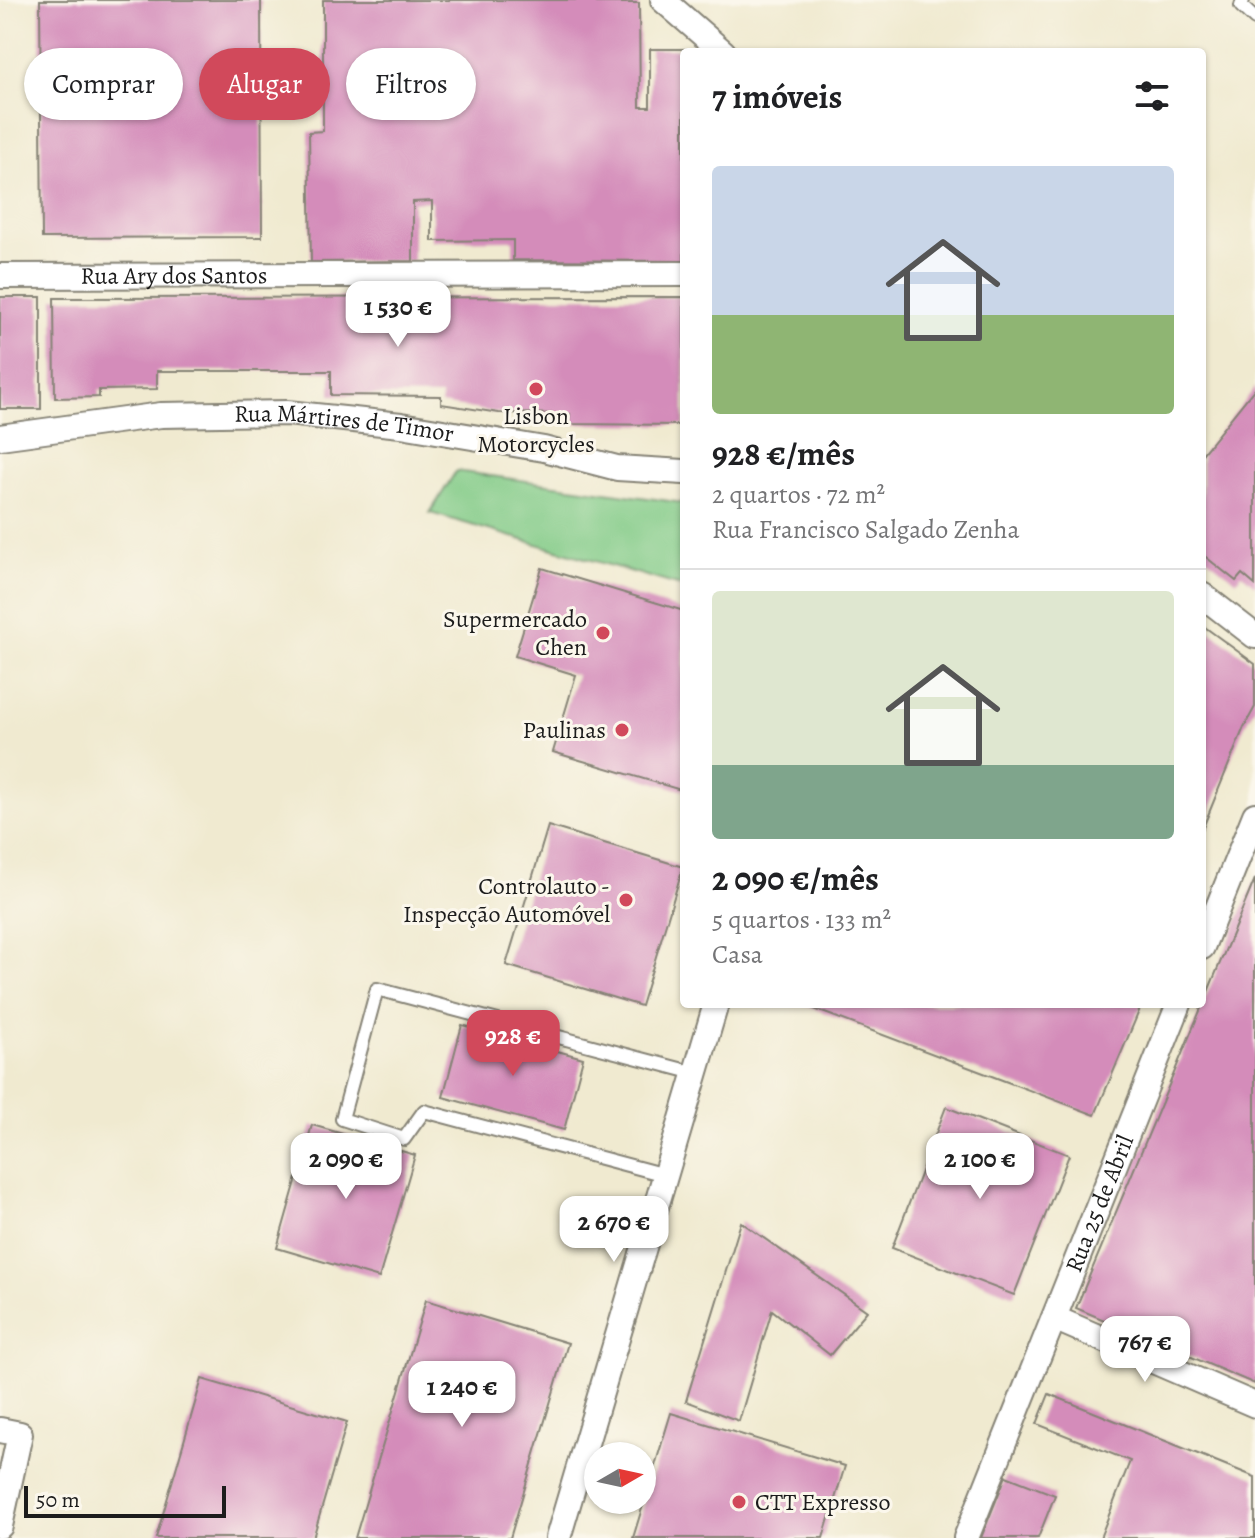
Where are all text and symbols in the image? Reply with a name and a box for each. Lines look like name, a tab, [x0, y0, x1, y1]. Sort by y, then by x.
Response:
chip: Comprar	[24, 48, 183, 120]
chip: Alugar	[199, 48, 330, 120]
chip: Filtros	[346, 48, 476, 120]
text: 7 imóveis	[712, 73, 842, 120]
icon: filters	[1130, 74, 1174, 118]
icon: home	[871, 218, 1015, 362]
street label: Rua Ary dos Santos	[81, 259, 267, 292]
pin: 1 530 €	[324, 281, 472, 349]
text: 1 530 €	[364, 289, 432, 324]
marker: Lisbon Motorcycles	[527, 380, 545, 398]
street label: Rua Mártires de Timor	[234, 397, 456, 450]
place label: Lisbon Motorcycles	[477, 400, 595, 460]
text: 928 €/mês	[712, 430, 855, 477]
text: 2 quartos · 72 m²	[712, 477, 885, 512]
text: Rua Francisco Salgado Zenha	[712, 512, 1020, 547]
place label: Supermercado Chen	[443, 603, 587, 663]
marker: Supermercado Chen	[594, 624, 612, 642]
icon: home	[871, 643, 1015, 787]
place label: Paulinas	[522, 714, 606, 746]
marker: Paulinas	[613, 721, 631, 739]
text: 2 090 €/mês	[712, 855, 879, 902]
place label: Controlauto - Inspecção Automóvel	[403, 870, 610, 930]
marker: Controlauto - Inspecção Automóvel	[617, 891, 635, 909]
text: 5 quartos · 133 m²	[712, 902, 891, 937]
text: Casa	[712, 937, 763, 972]
pin: 928 €	[457, 1010, 569, 1078]
text: 928 €	[485, 1018, 541, 1053]
street label: Rua 25 de Abril	[1058, 1130, 1141, 1277]
pin: 2 090 €	[272, 1133, 420, 1201]
pin: 2 100 €	[906, 1133, 1054, 1201]
text: 2 090 €	[309, 1141, 383, 1176]
text: 2 100 €	[944, 1141, 1016, 1176]
pin: 2 670 €	[540, 1196, 688, 1264]
text: 2 670 €	[578, 1204, 650, 1239]
pin: 767 €	[1089, 1316, 1201, 1384]
text: 767 €	[1118, 1324, 1172, 1359]
pin: 1 240 €	[388, 1361, 536, 1429]
text: 1 240 €	[426, 1369, 498, 1404]
north arrow	[584, 1442, 656, 1514]
map controls	[584, 1442, 656, 1514]
scale bar	[24, 1482, 226, 1518]
text: 50 m	[36, 1485, 80, 1515]
place label: CTT Expresso	[755, 1486, 890, 1518]
marker: CTT Expresso	[730, 1493, 748, 1511]

